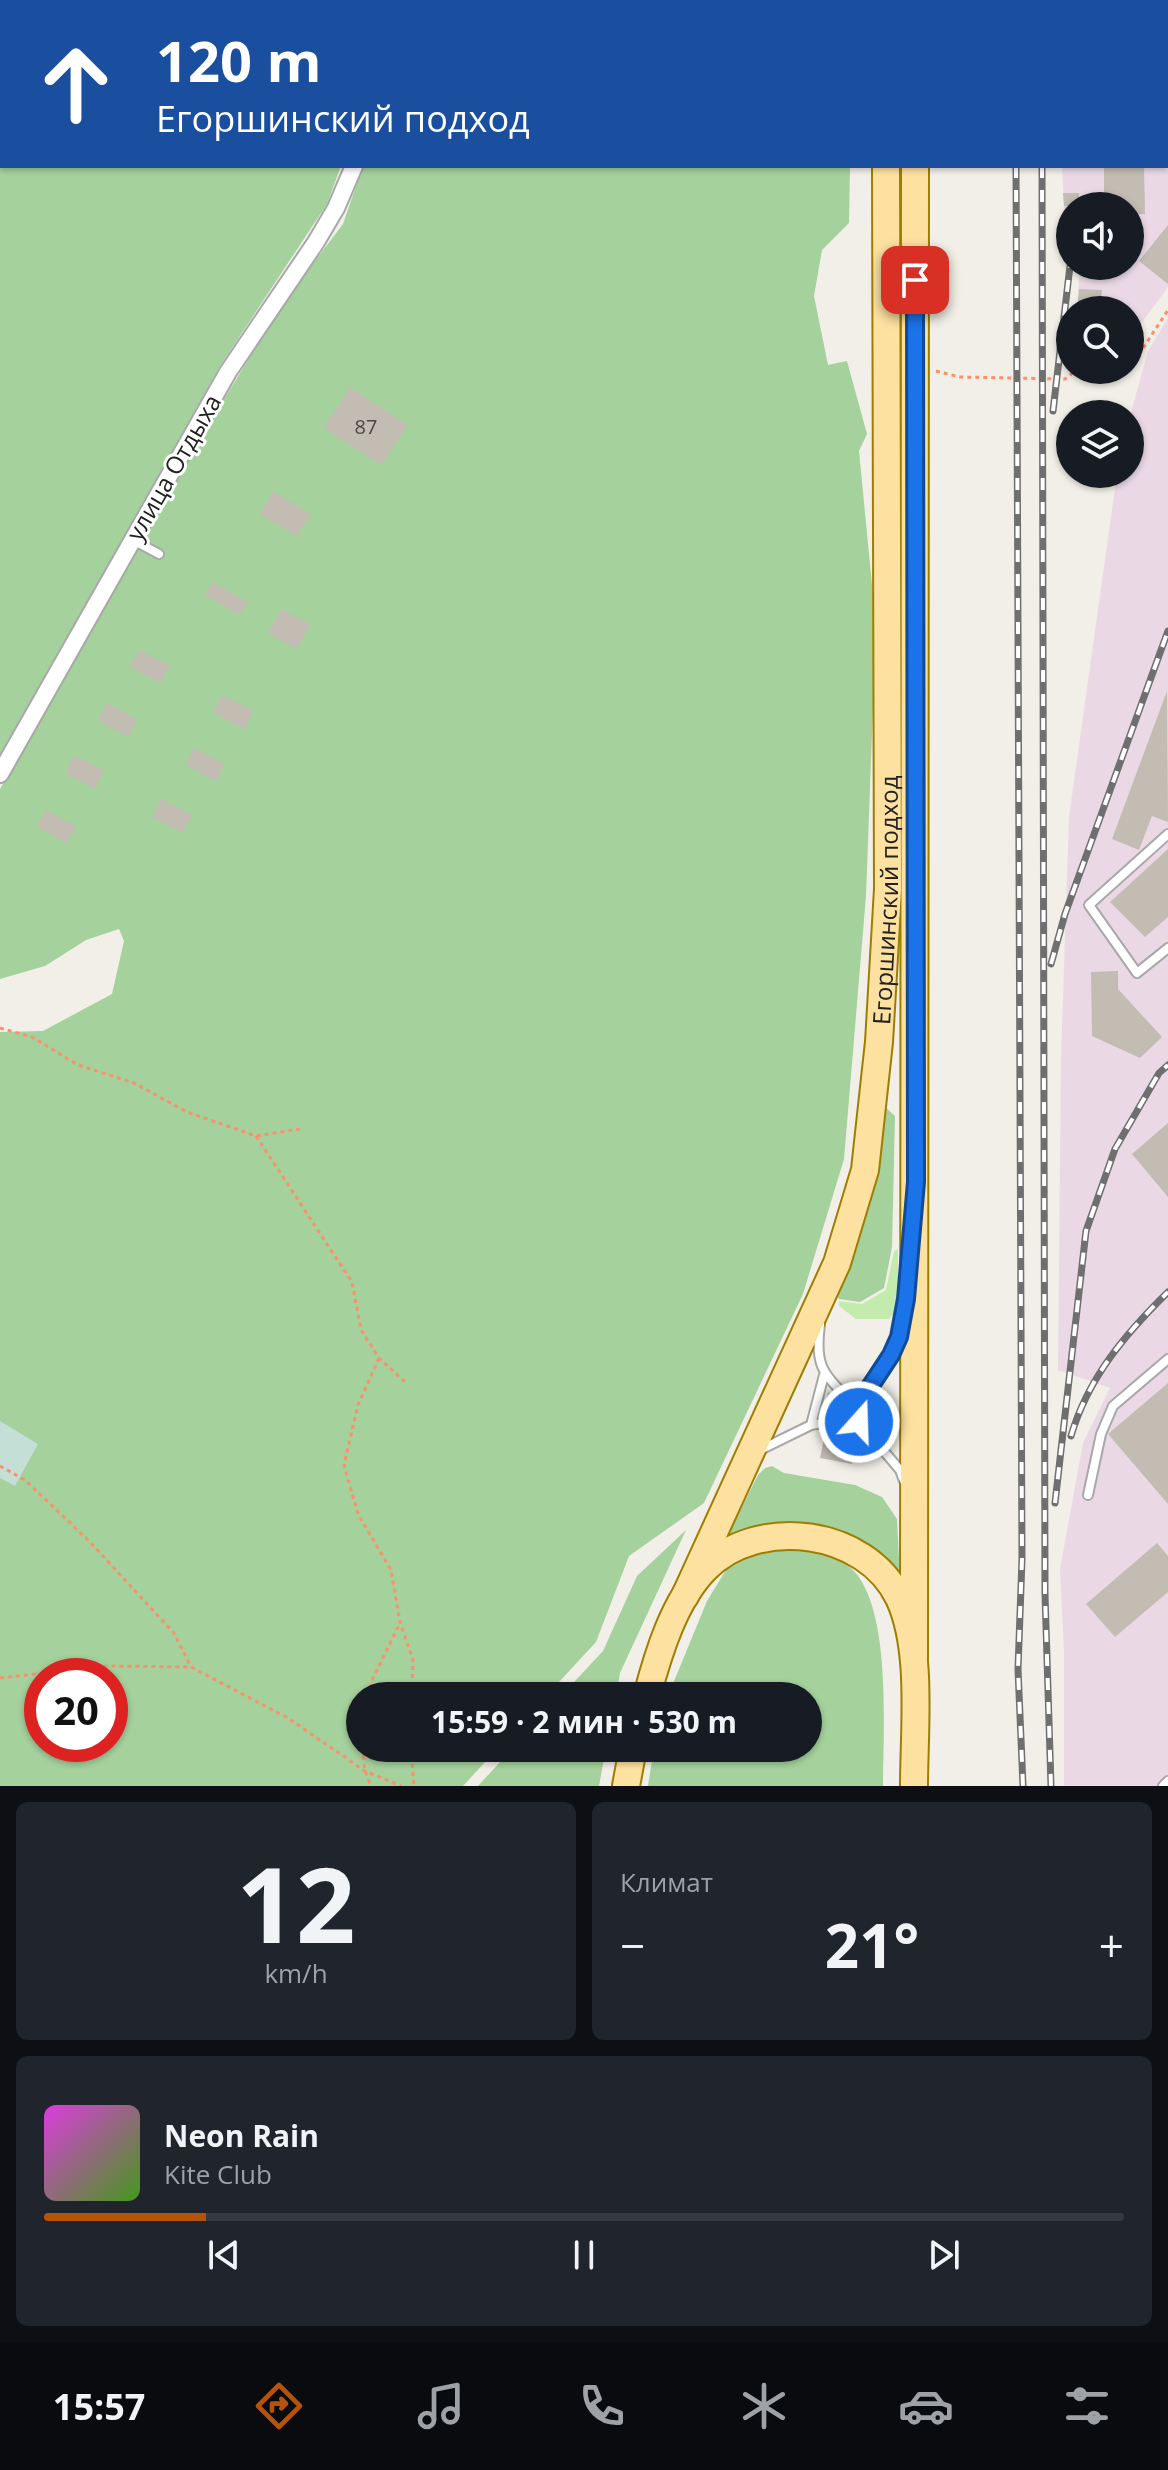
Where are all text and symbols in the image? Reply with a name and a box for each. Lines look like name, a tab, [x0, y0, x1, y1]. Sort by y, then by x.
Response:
text: 120 m	[156, 22, 322, 98]
icon: ahead	[24, 32, 128, 136]
text: Егоршинский подход	[156, 94, 530, 143]
map controls	[1056, 192, 1144, 488]
button: sound	[1056, 192, 1144, 280]
pin	[881, 246, 949, 314]
icon: arrive	[893, 258, 937, 302]
button: search	[1056, 296, 1144, 384]
street label: улица Отдыха	[118, 388, 228, 546]
button: layers	[1056, 400, 1144, 488]
house number: 87	[355, 413, 377, 440]
street label: Егоршинский подход	[864, 775, 905, 1026]
position arrow	[817, 1380, 901, 1464]
speed limit sign: 20	[24, 1658, 128, 1762]
text: 15:59 · 2 мин · 530 m	[431, 1701, 737, 1742]
text: 12	[237, 1832, 355, 1973]
text: Климат	[620, 1864, 713, 1900]
text: 21°	[825, 1904, 919, 1986]
text: −	[620, 1915, 645, 1975]
text: +	[1099, 1915, 1124, 1975]
text: km/h	[264, 1955, 328, 1991]
text: Neon Rain	[164, 2115, 319, 2156]
text: Kite Club	[164, 2156, 272, 2192]
icon: previous	[202, 2233, 246, 2277]
icon: pause	[562, 2233, 606, 2277]
icon: next	[922, 2233, 966, 2277]
icon: directions	[251, 2378, 307, 2434]
icon: music	[413, 2378, 469, 2434]
icon: phone	[574, 2378, 630, 2434]
icon: climate	[736, 2378, 792, 2434]
icon: car	[898, 2378, 954, 2434]
icon: filters	[1059, 2378, 1115, 2434]
text: 15:57	[53, 2382, 145, 2431]

